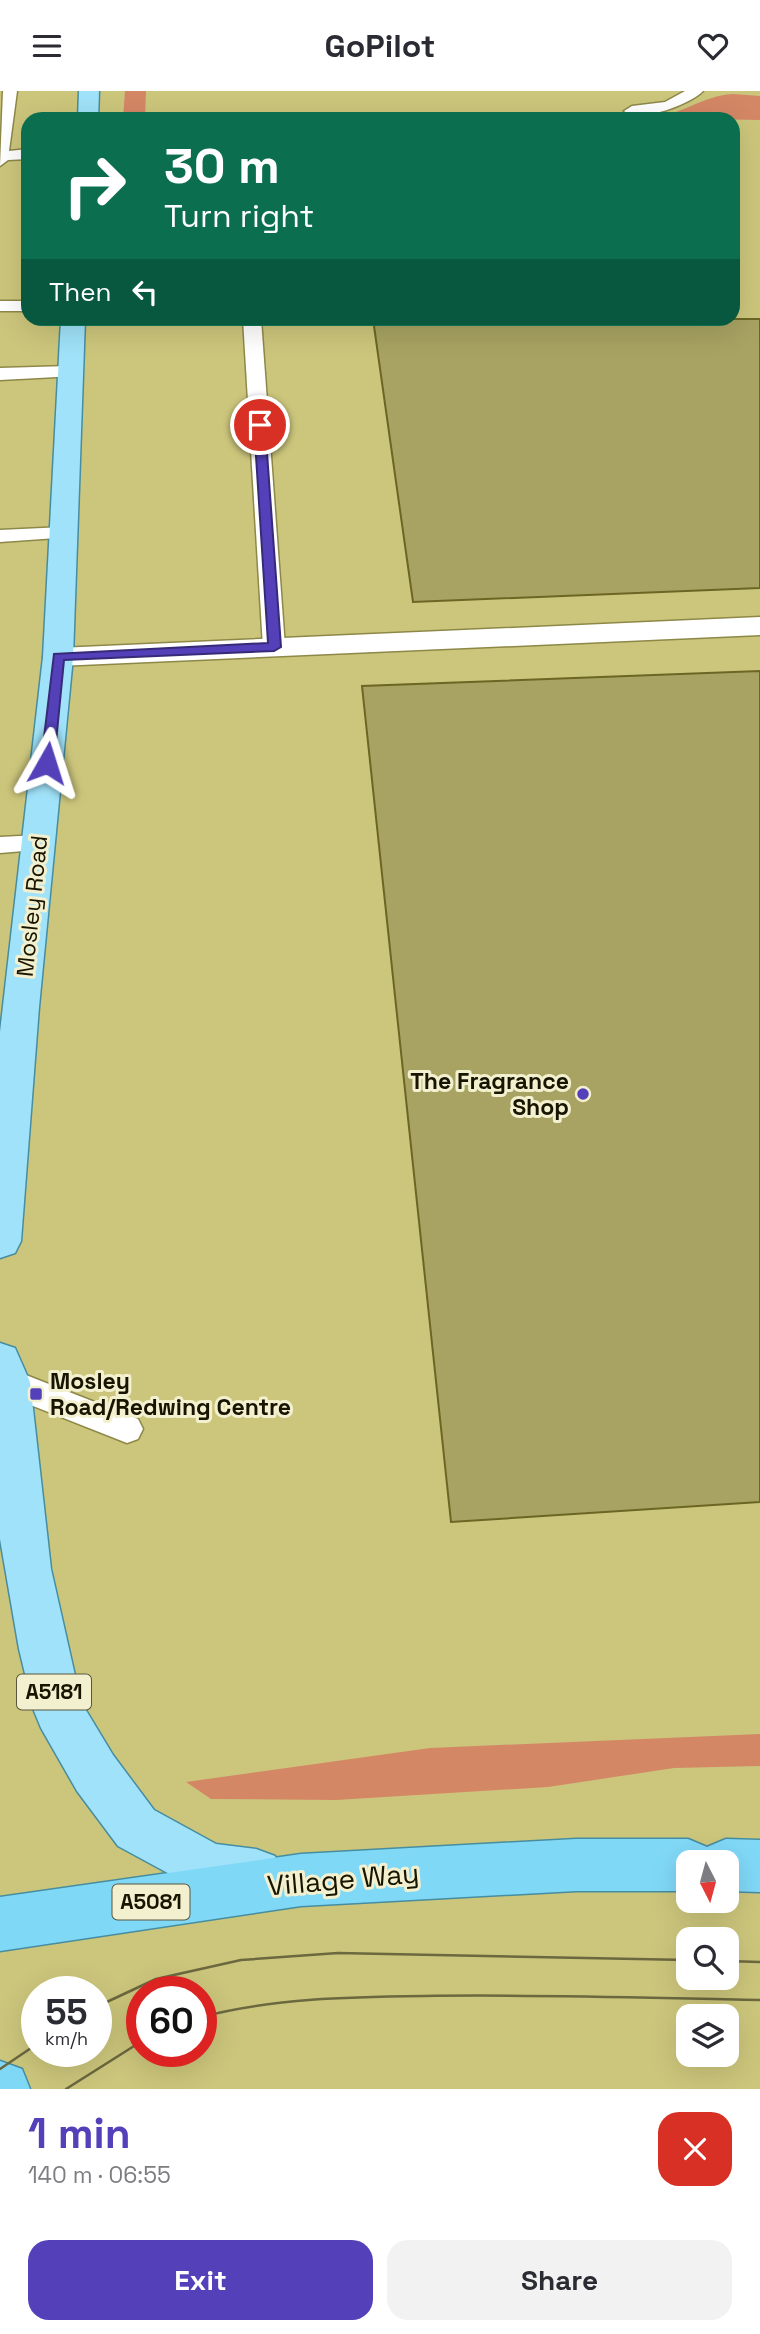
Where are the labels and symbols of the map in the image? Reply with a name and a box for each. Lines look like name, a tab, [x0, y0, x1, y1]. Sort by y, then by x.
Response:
pin	[230, 395, 290, 455]
position arrow	[10, 726, 84, 800]
street label: Mosley Road	[10, 834, 54, 978]
place label: The Fragrance Shop	[410, 1066, 569, 1122]
marker: The Fragrance Shop	[575, 1086, 591, 1102]
place label: Mosley Road/Redwing Centre	[50, 1366, 291, 1422]
marker: Mosley Road/Redwing Centre	[28, 1386, 44, 1402]
road number: A5181	[17, 1675, 91, 1709]
north arrow	[676, 1850, 738, 1913]
street label: Village Way	[266, 1854, 420, 1904]
road number: A5081	[113, 1885, 190, 1919]
speed limit sign: 60	[126, 1976, 217, 2067]

